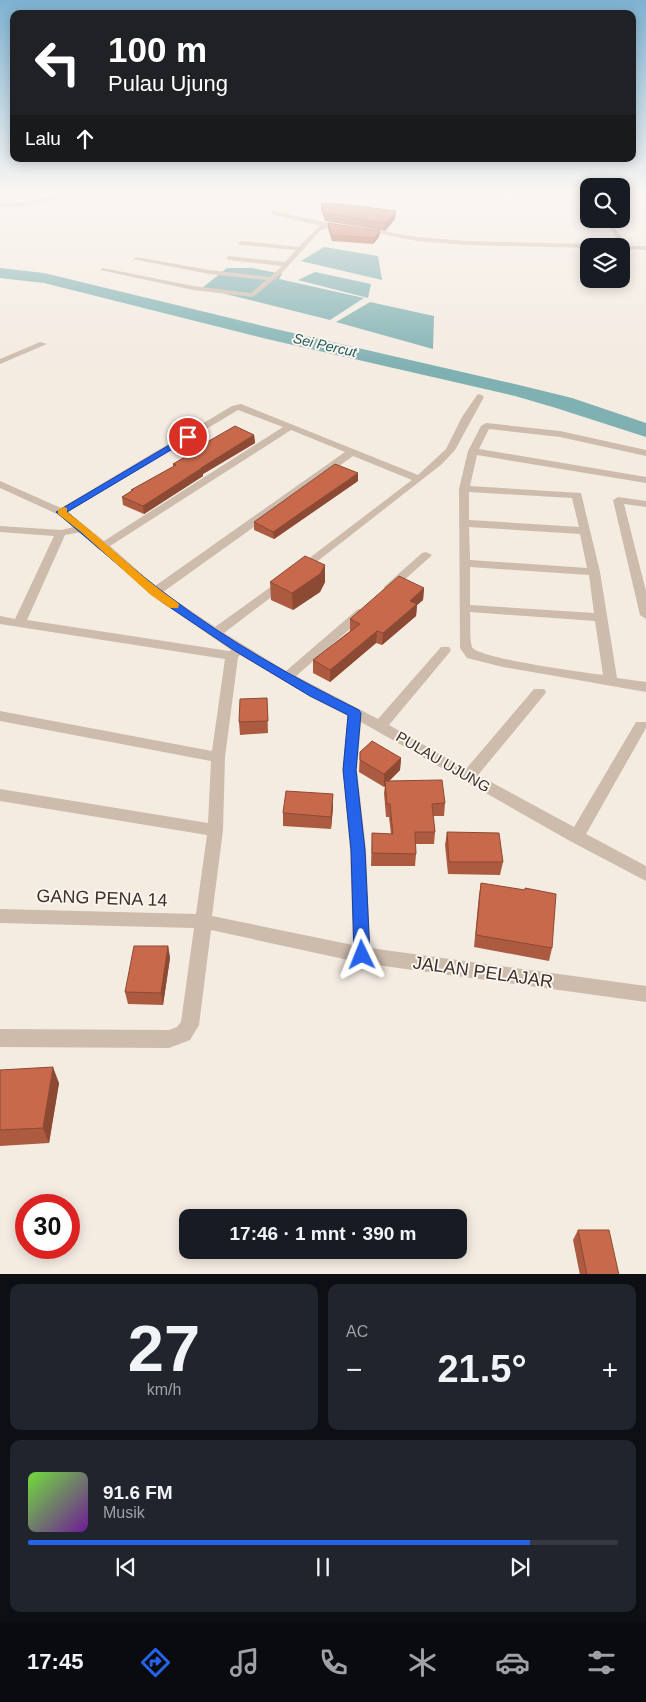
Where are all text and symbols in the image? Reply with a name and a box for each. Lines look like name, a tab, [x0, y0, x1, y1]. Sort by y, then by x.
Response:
icon: left	[25, 30, 90, 95]
text: 100 m	[108, 30, 207, 69]
text: Pulau Ujung	[108, 71, 228, 96]
icon: ahead	[71, 125, 99, 153]
text: Lalu	[25, 128, 61, 149]
map controls	[580, 178, 630, 288]
button: search	[580, 178, 630, 228]
button: layers	[580, 238, 630, 288]
water label: Sei Percut	[292, 330, 359, 360]
pin	[167, 416, 209, 458]
icon: arrive	[174, 423, 202, 451]
street label: PULAU UJUNG	[393, 728, 493, 795]
street label: GANG PENA 14	[36, 886, 168, 910]
position arrow	[335, 928, 387, 980]
street label: JALAN PELAJAR	[412, 952, 554, 992]
speed limit sign: 30	[15, 1194, 80, 1259]
text: 17:46 · 1 mnt · 390 m	[230, 1223, 416, 1244]
text: 27	[128, 1312, 200, 1385]
text: AC	[346, 1323, 368, 1340]
text: 21.5°	[437, 1348, 527, 1390]
text: −	[346, 1354, 362, 1385]
text: +	[602, 1354, 618, 1385]
text: km/h	[147, 1381, 181, 1398]
text: 91.6 FM	[103, 1482, 173, 1503]
text: Musik	[103, 1504, 145, 1521]
icon: previous	[112, 1553, 140, 1581]
icon: pause	[309, 1553, 337, 1581]
icon: next	[506, 1553, 534, 1581]
icon: directions	[138, 1645, 173, 1680]
icon: music	[227, 1645, 262, 1680]
icon: phone	[316, 1645, 351, 1680]
icon: climate	[405, 1645, 440, 1680]
icon: car	[495, 1645, 530, 1680]
icon: filters	[584, 1645, 619, 1680]
text: 17:45	[27, 1649, 83, 1674]

